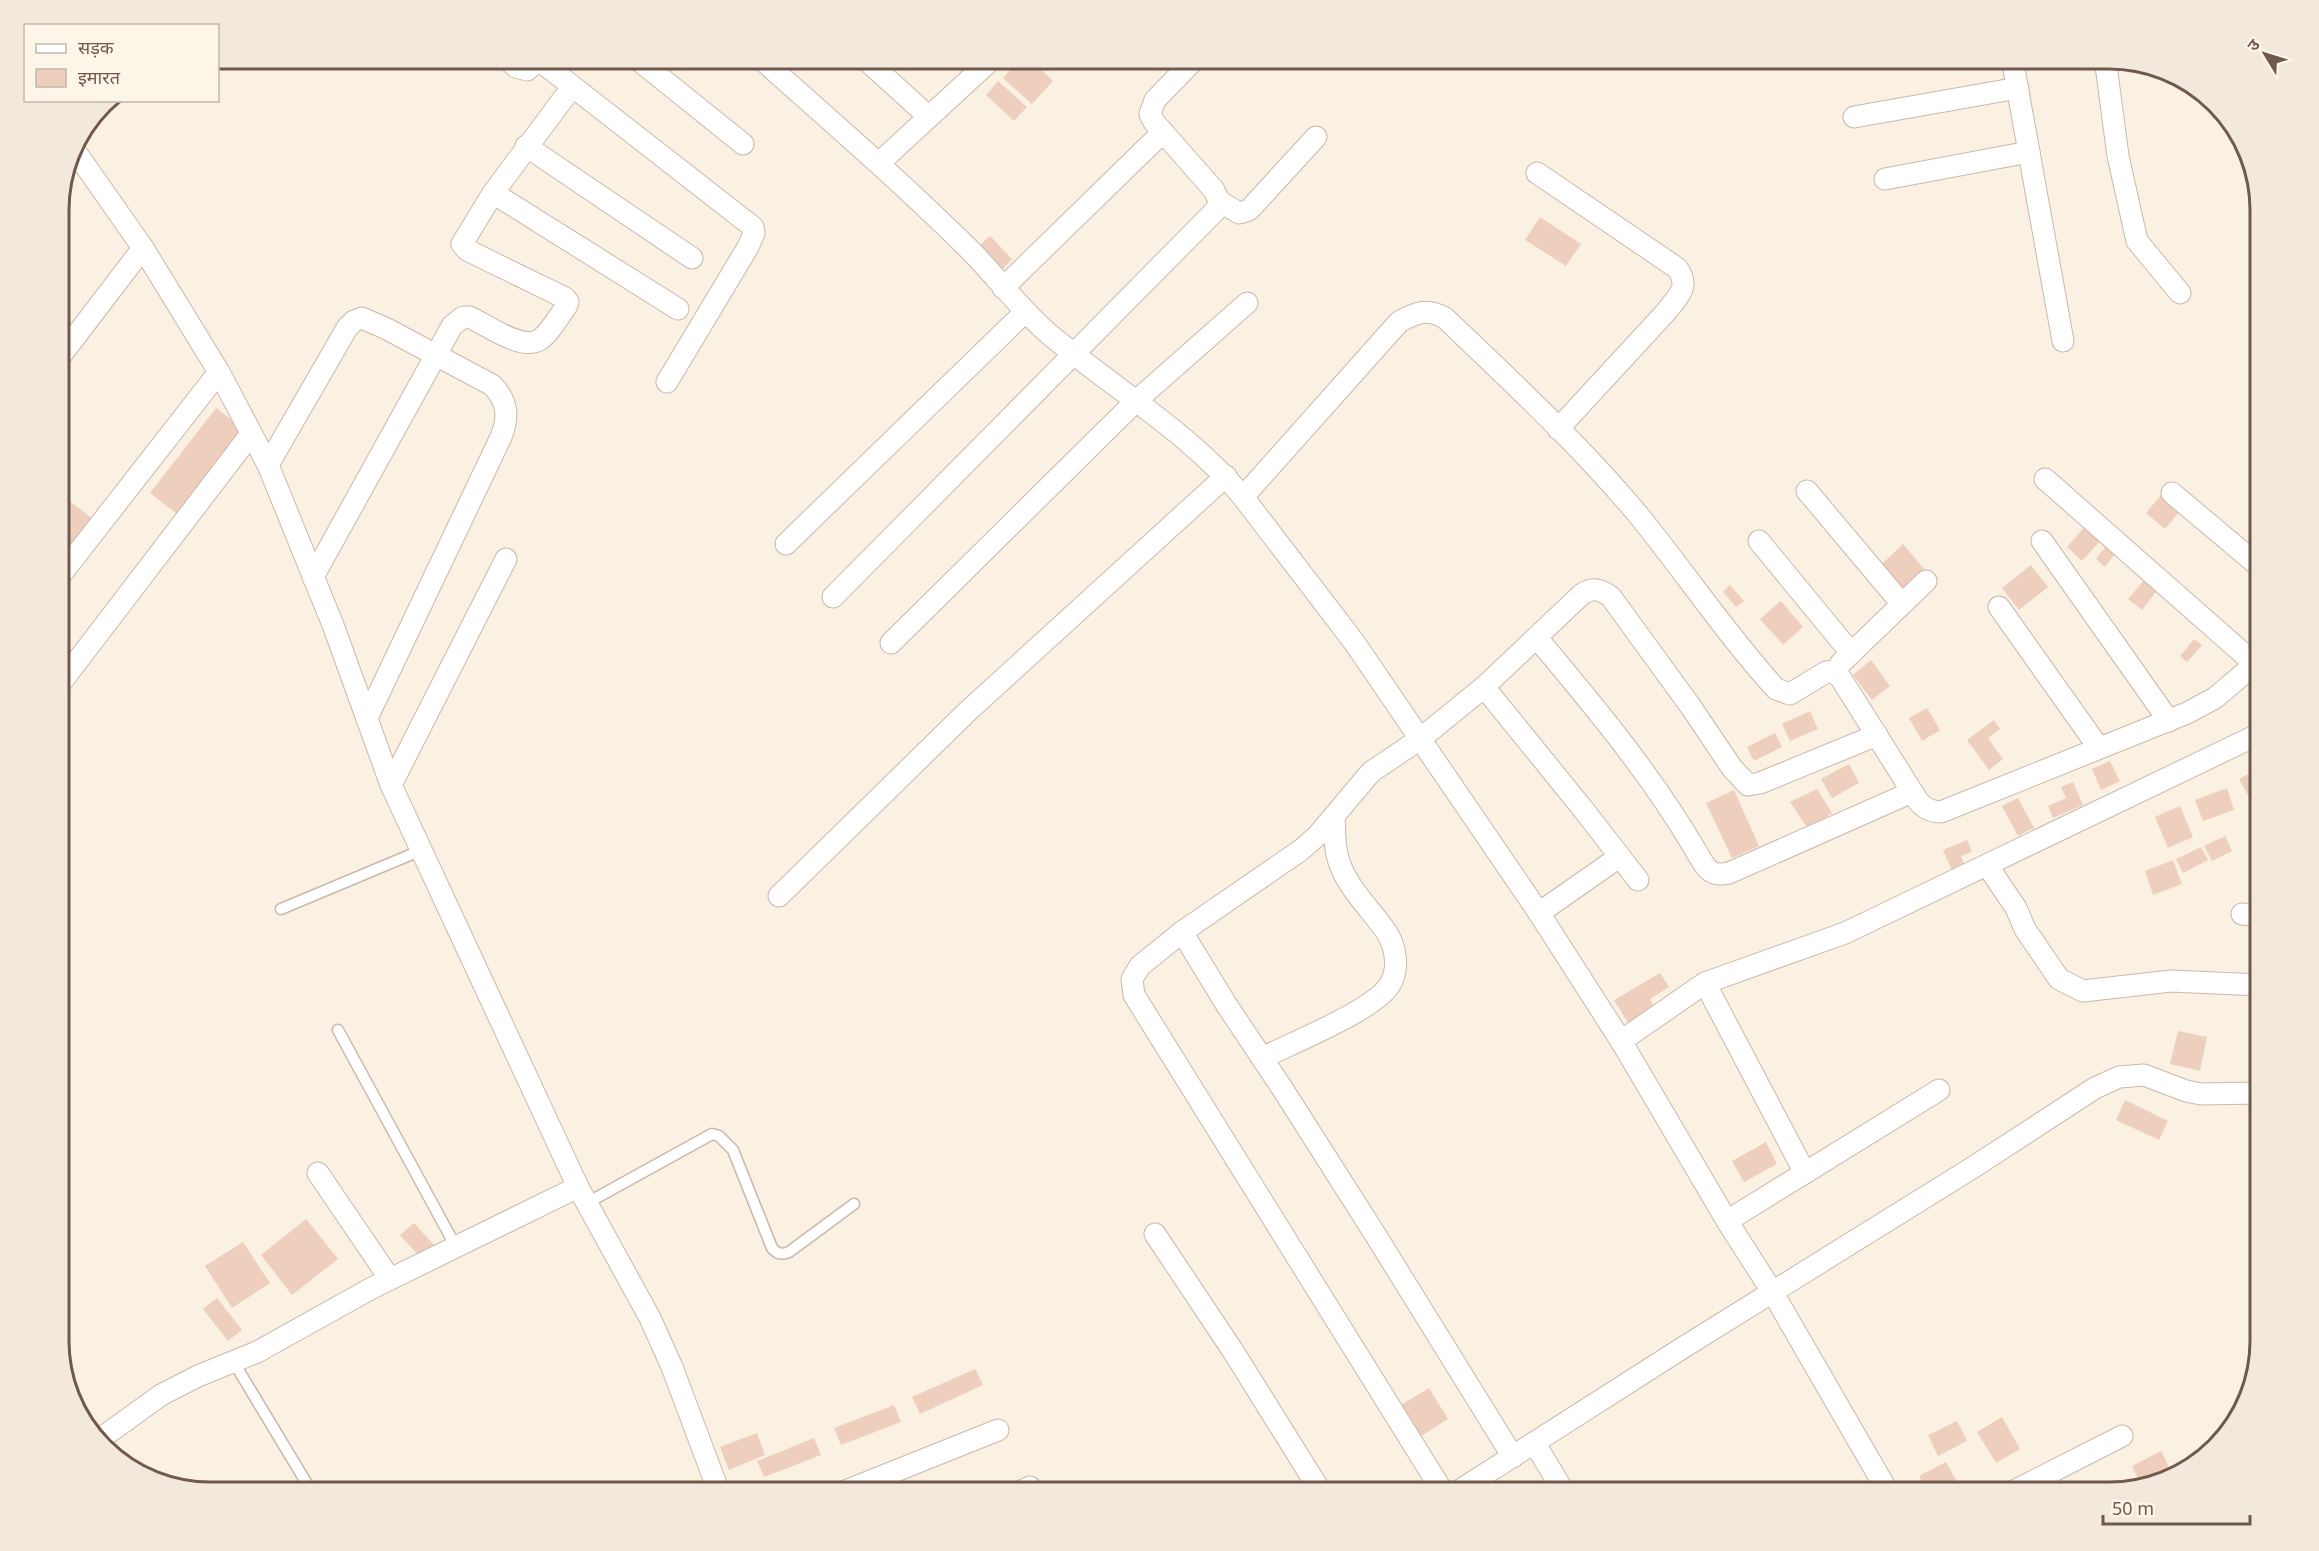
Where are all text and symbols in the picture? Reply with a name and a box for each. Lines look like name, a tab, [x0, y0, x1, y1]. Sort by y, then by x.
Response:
legend	[24, 24, 219, 102]
north arrow	[2235, 24, 2295, 84]
text: उ	[2242, 34, 2265, 55]
text: सड़क	[78, 35, 115, 59]
text: इमारत	[78, 65, 121, 89]
scale bar	[2103, 1488, 2250, 1526]
text: 50 m	[2112, 1496, 2154, 1520]

